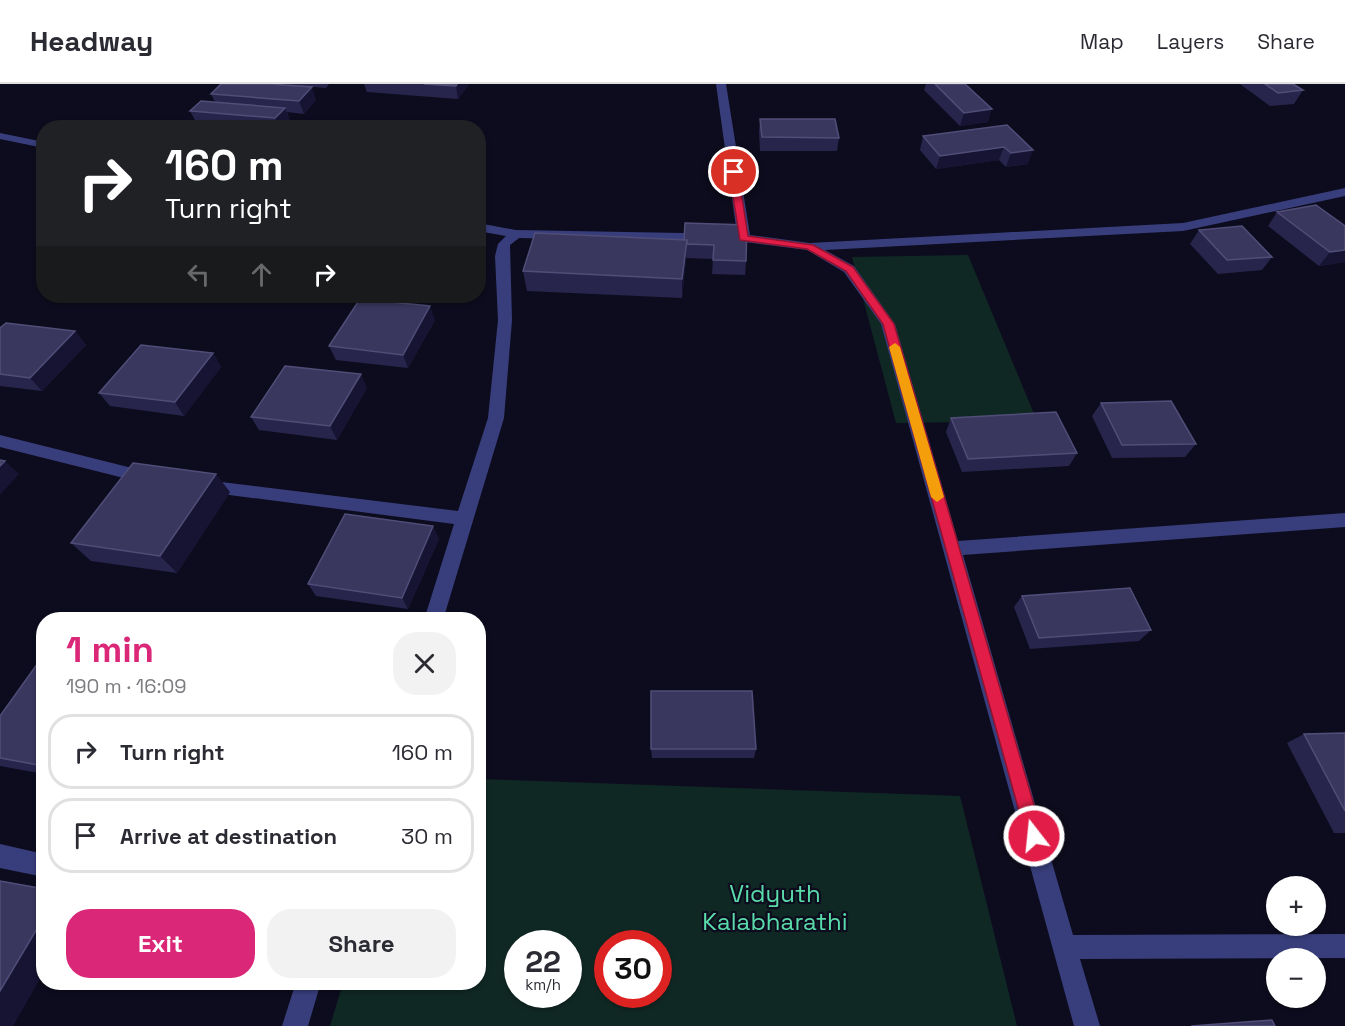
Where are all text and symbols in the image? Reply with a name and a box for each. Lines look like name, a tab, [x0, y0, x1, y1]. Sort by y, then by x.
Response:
text: Headway	[30, 23, 153, 59]
text: Map	[1080, 28, 1124, 55]
text: Layers	[1157, 28, 1224, 55]
text: Share	[1257, 28, 1315, 55]
text: 160 m	[165, 139, 284, 192]
icon: right	[66, 144, 144, 222]
pin	[708, 146, 759, 197]
icon: arrive	[717, 155, 750, 188]
text: Turn right	[165, 191, 292, 226]
icon: left	[182, 258, 215, 291]
icon: ahead	[245, 258, 278, 291]
icon: right	[308, 258, 341, 291]
text: 1 min	[66, 627, 154, 673]
button: close	[393, 632, 456, 695]
text: 190 m · 16:09	[66, 673, 187, 699]
icon: right	[69, 735, 102, 768]
text: Turn right	[120, 738, 225, 766]
text: 160 m	[392, 738, 453, 766]
position arrow	[1002, 804, 1066, 868]
icon: arrive	[69, 819, 102, 852]
text: Arrive at destination	[120, 822, 337, 850]
text: 30 m	[401, 822, 453, 850]
map controls	[1266, 876, 1326, 1008]
button: +	[1266, 876, 1326, 936]
park label: Vidyuth Kalabharathi	[702, 878, 848, 937]
button: Exit	[66, 909, 255, 978]
button: Share	[267, 909, 456, 978]
speed limit sign: 30	[594, 930, 672, 1008]
text: 22	[525, 942, 561, 981]
button: −	[1266, 948, 1326, 1008]
text: km/h	[525, 975, 561, 994]

